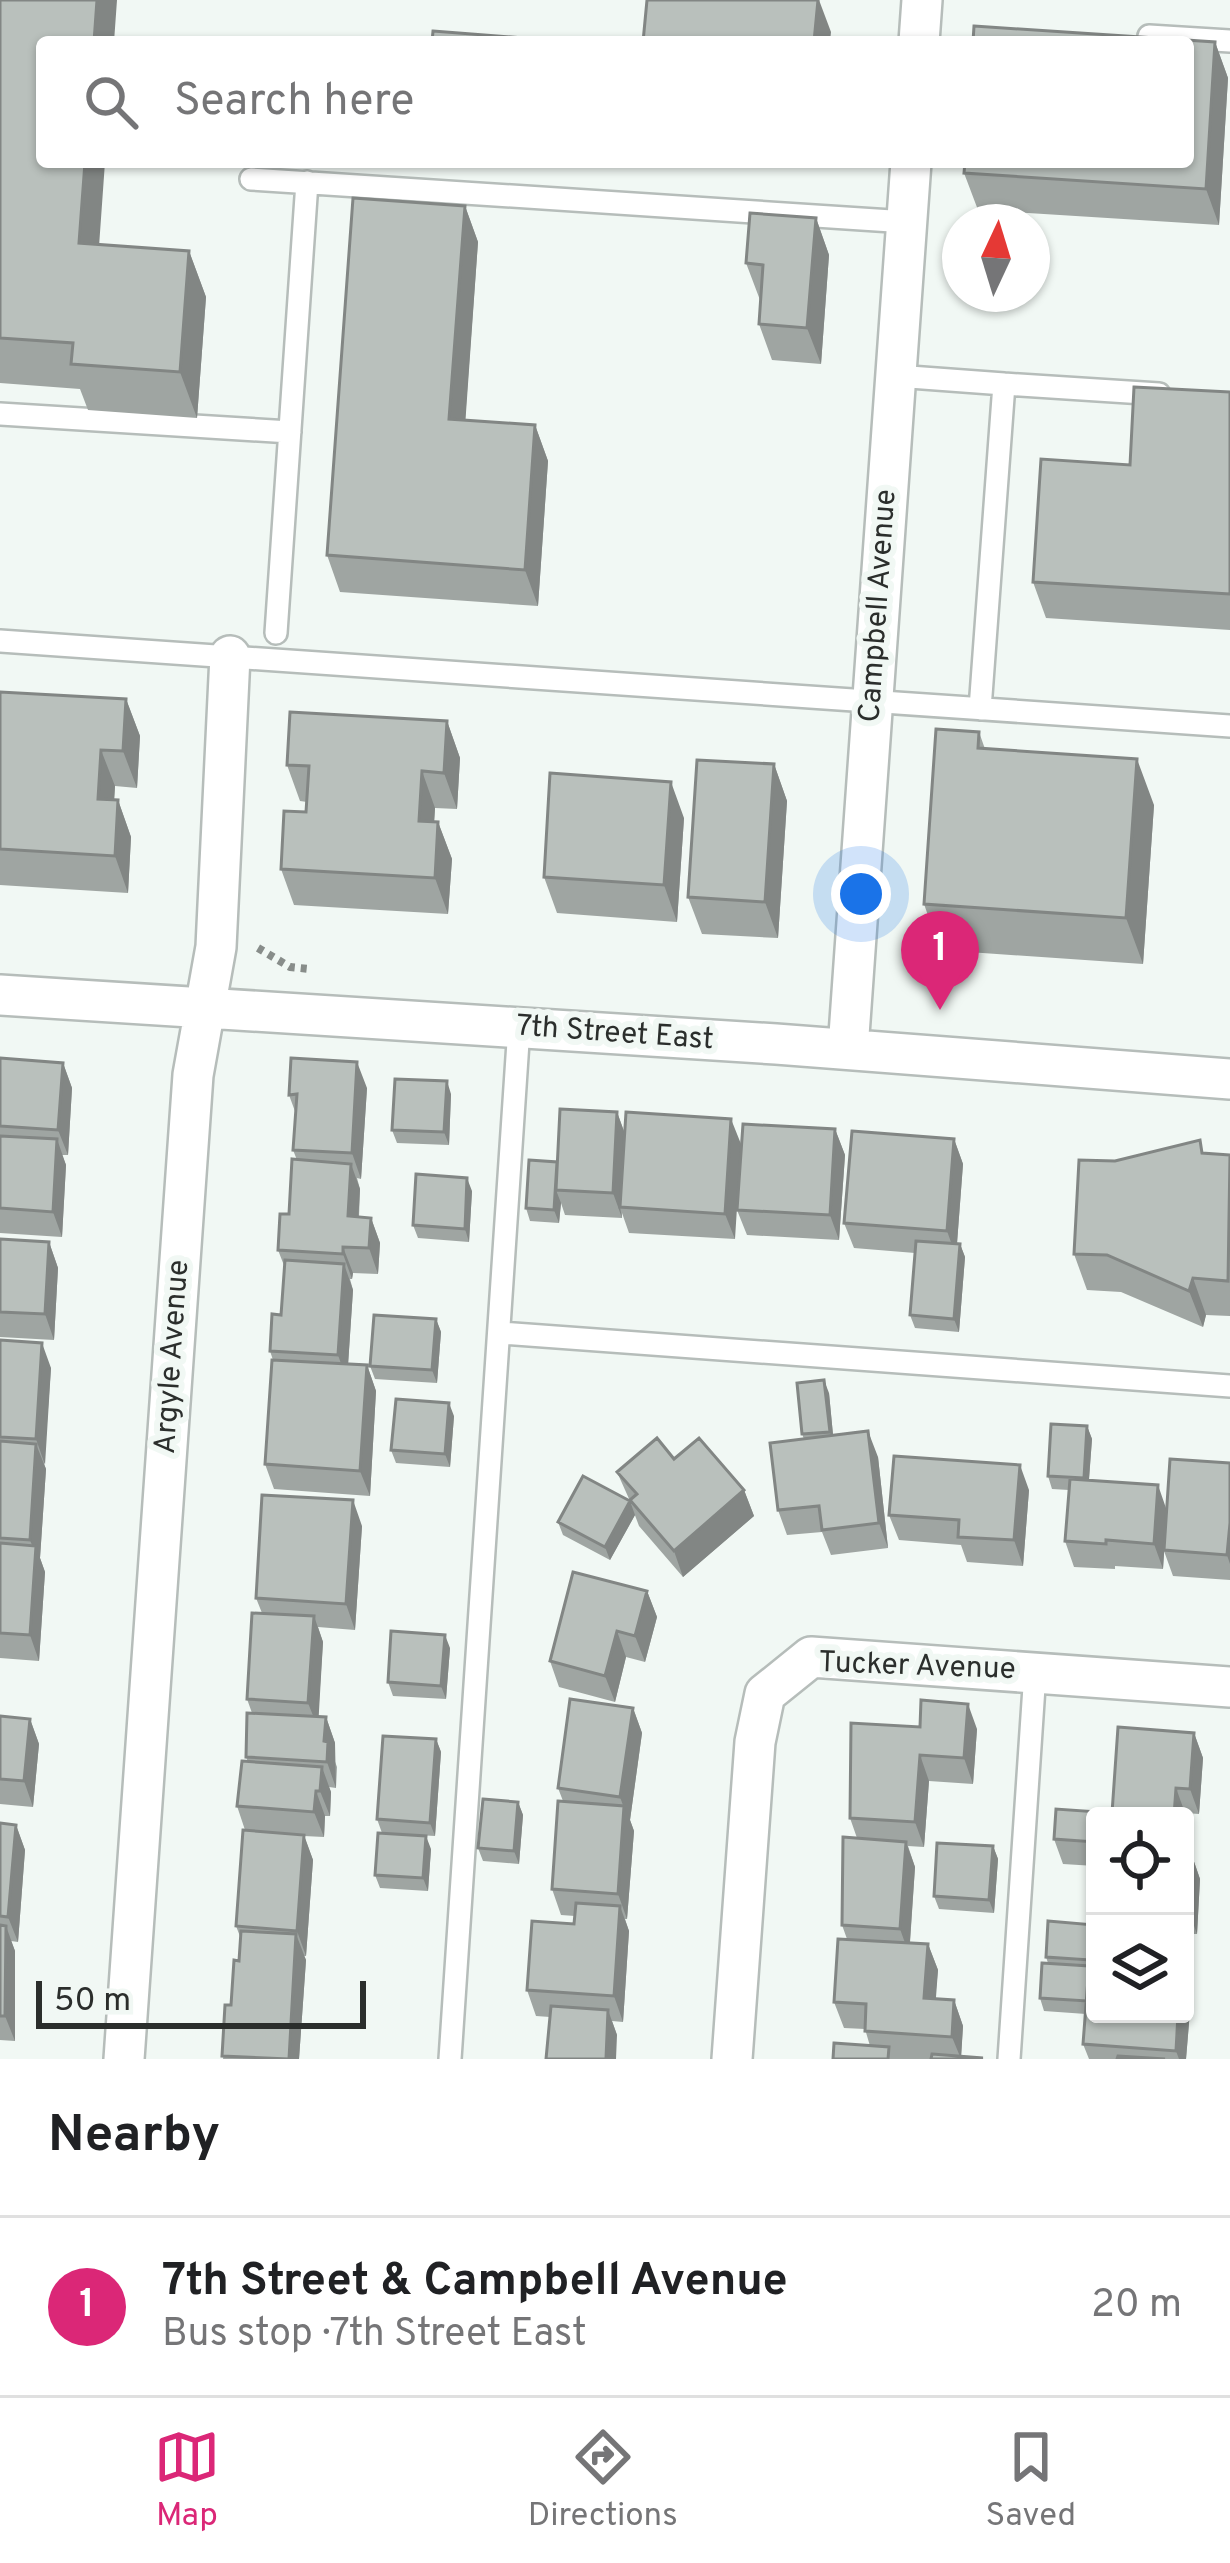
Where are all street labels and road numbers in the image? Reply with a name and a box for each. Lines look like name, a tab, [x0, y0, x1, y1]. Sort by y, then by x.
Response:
street label: Campbell Avenue	[852, 488, 906, 724]
street label: 7th Street East	[515, 1009, 715, 1059]
street label: Argyle Avenue	[148, 1259, 198, 1455]
street label: Tucker Avenue	[818, 1645, 1016, 1689]

